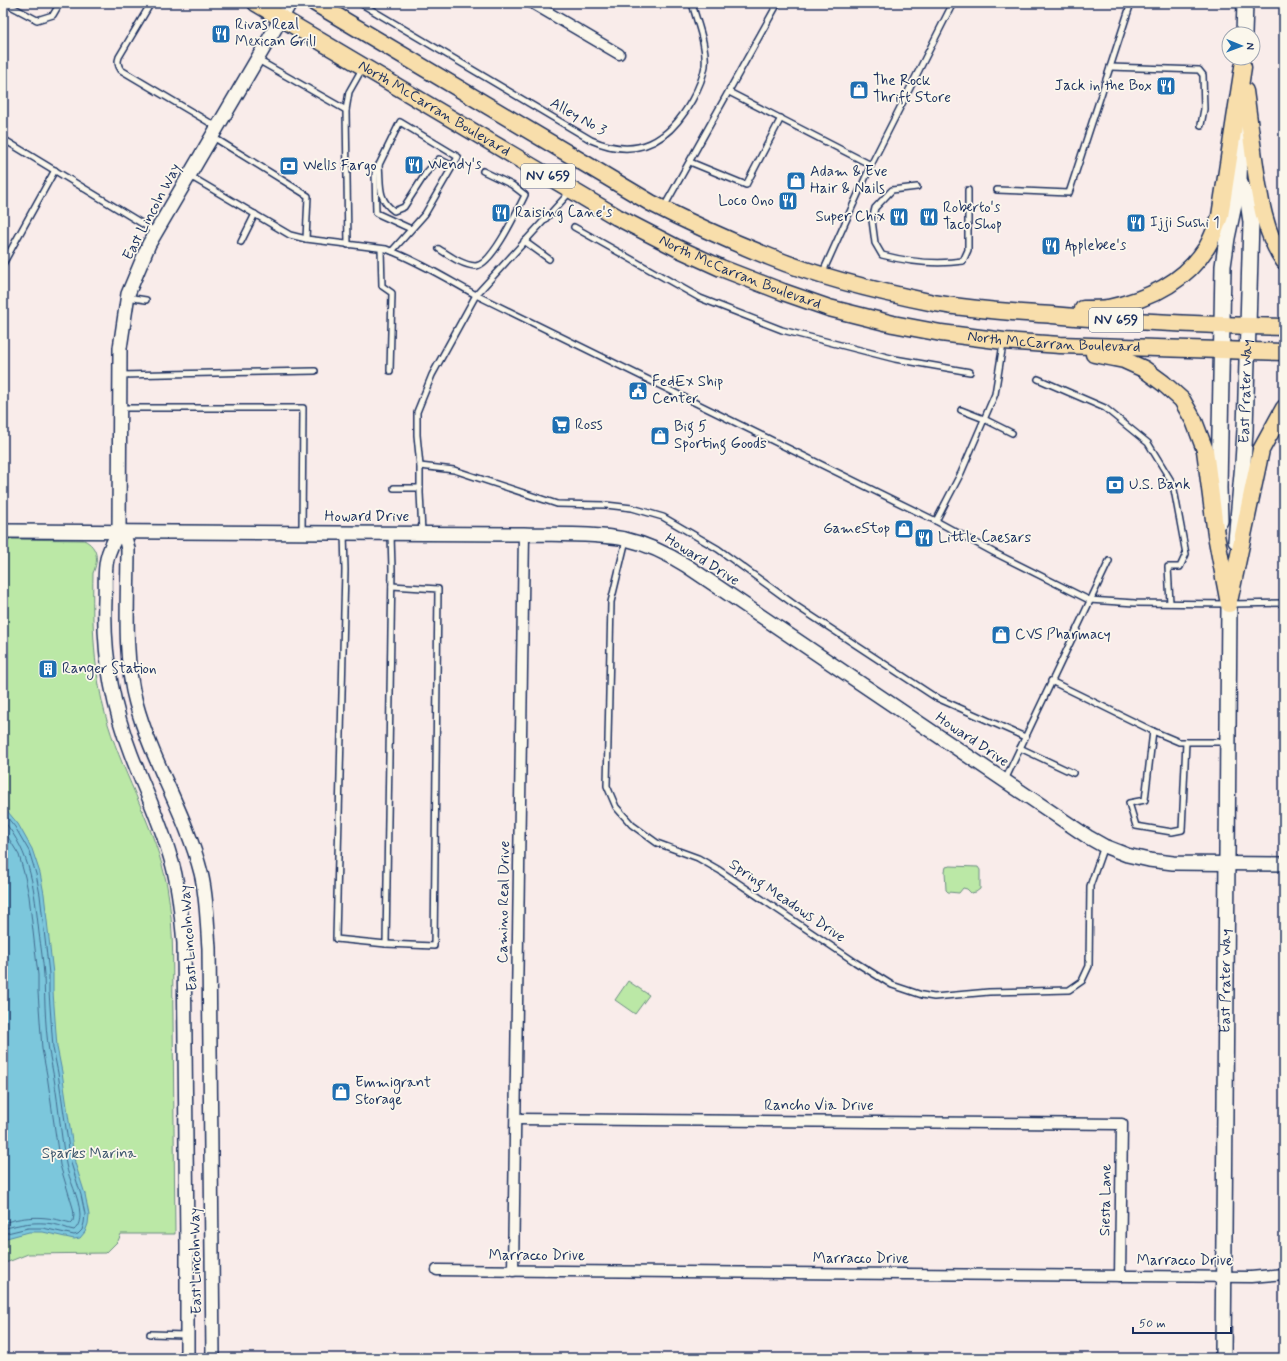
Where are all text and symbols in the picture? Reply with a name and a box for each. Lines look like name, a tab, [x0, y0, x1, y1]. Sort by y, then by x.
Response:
place label: Rivas Real Mexican Grill	[235, 15, 316, 52]
restaurant icon: Rivas Real Mexican Grill	[210, 23, 232, 45]
north arrow	[1221, 26, 1261, 66]
text: N	[1243, 42, 1257, 50]
street label: North McCarran Boulevard	[354, 56, 514, 161]
place label: The Rock Thrift Store	[873, 71, 951, 108]
restaurant icon: Jack in the Box	[1155, 75, 1177, 97]
place label: Jack in the Box	[1054, 76, 1152, 96]
shop icon: The Rock Thrift Store	[848, 79, 870, 101]
street label: Alley No 3	[546, 93, 610, 141]
restaurant icon: Wendy's	[403, 154, 425, 176]
bank icon: Wells Fargo	[278, 155, 300, 177]
place label: Wendy's	[428, 155, 482, 175]
place label: Wells Fargo	[303, 156, 377, 176]
street label: East Lincoln Way	[118, 160, 186, 264]
place label: Adam & Eve Hair & Nails	[810, 162, 888, 199]
road number: NV 659	[521, 164, 575, 188]
shop icon: Adam & Eve Hair & Nails	[785, 170, 807, 192]
restaurant icon: Loco Ono	[777, 190, 799, 212]
place label: Loco Ono	[718, 191, 774, 211]
place label: Roberto's Taco Shop	[943, 198, 1002, 235]
restaurant icon: Raising Cane's	[490, 202, 512, 224]
place label: Raising Cane's	[515, 203, 613, 223]
restaurant icon: Super Chix	[888, 206, 910, 228]
restaurant icon: Roberto's Taco Shop	[918, 206, 940, 228]
place label: Super Chix	[815, 207, 885, 227]
restaurant icon: Ijji Sushi 1	[1125, 212, 1147, 234]
place label: Ijji Sushi 1	[1150, 213, 1220, 233]
street label: North McCarran Boulevard	[656, 230, 824, 314]
restaurant icon: Applebee's	[1040, 235, 1062, 257]
place label: Applebee's	[1065, 236, 1127, 257]
road number: NV 659	[1089, 308, 1143, 332]
street label: North McCarran Boulevard	[966, 326, 1141, 358]
street label: East Prater Way	[1234, 339, 1258, 444]
place label: FedEx Ship Center	[652, 372, 723, 409]
public building icon: FedEx Ship Center	[627, 380, 649, 402]
supermarket icon: Ross	[550, 414, 572, 436]
place label: Ross	[575, 415, 603, 435]
place label: Big 5 Sporting Goods	[674, 417, 767, 455]
shop icon: Big 5 Sporting Goods	[649, 425, 671, 447]
bank icon: U.S. Bank	[1104, 474, 1126, 496]
place label: U.S. Bank	[1129, 475, 1190, 495]
street label: Howard Drive	[325, 507, 410, 527]
shop icon: GameStop	[893, 518, 915, 540]
place label: GameStop	[823, 519, 890, 539]
restaurant icon: Little Caesars	[913, 527, 935, 549]
place label: Little Caesars	[938, 528, 1031, 548]
street label: Howard Drive	[661, 529, 743, 591]
shop icon: CVS Pharmacy	[990, 624, 1012, 646]
place label: CVS Pharmacy	[1015, 625, 1111, 645]
building icon: Ranger Station	[37, 658, 59, 680]
place label: Ranger Station	[62, 659, 157, 680]
street label: Howard Drive	[931, 708, 1013, 772]
street label: Camino Real Drive	[493, 840, 515, 964]
street label: Spring Meadows Drive	[724, 855, 849, 948]
street label: East Lincoln Way	[175, 884, 203, 992]
street label: East Prater Way	[1216, 929, 1236, 1033]
place label: Emmigrant Storage	[355, 1073, 431, 1110]
shop icon: Emmigrant Storage	[330, 1081, 352, 1103]
street label: Rancho Via Drive	[764, 1096, 874, 1116]
park label: Sparks Marina	[42, 1144, 137, 1164]
street label: Siesta Lane	[1095, 1164, 1117, 1236]
street label: East Lincoln Way	[185, 1208, 207, 1314]
street label: Marracco Drive	[489, 1246, 585, 1266]
street label: Marracco Drive	[813, 1249, 909, 1269]
street label: Marracco Drive	[1137, 1251, 1233, 1271]
scale bar	[1133, 1309, 1231, 1335]
text: 50 m	[1139, 1316, 1166, 1332]

